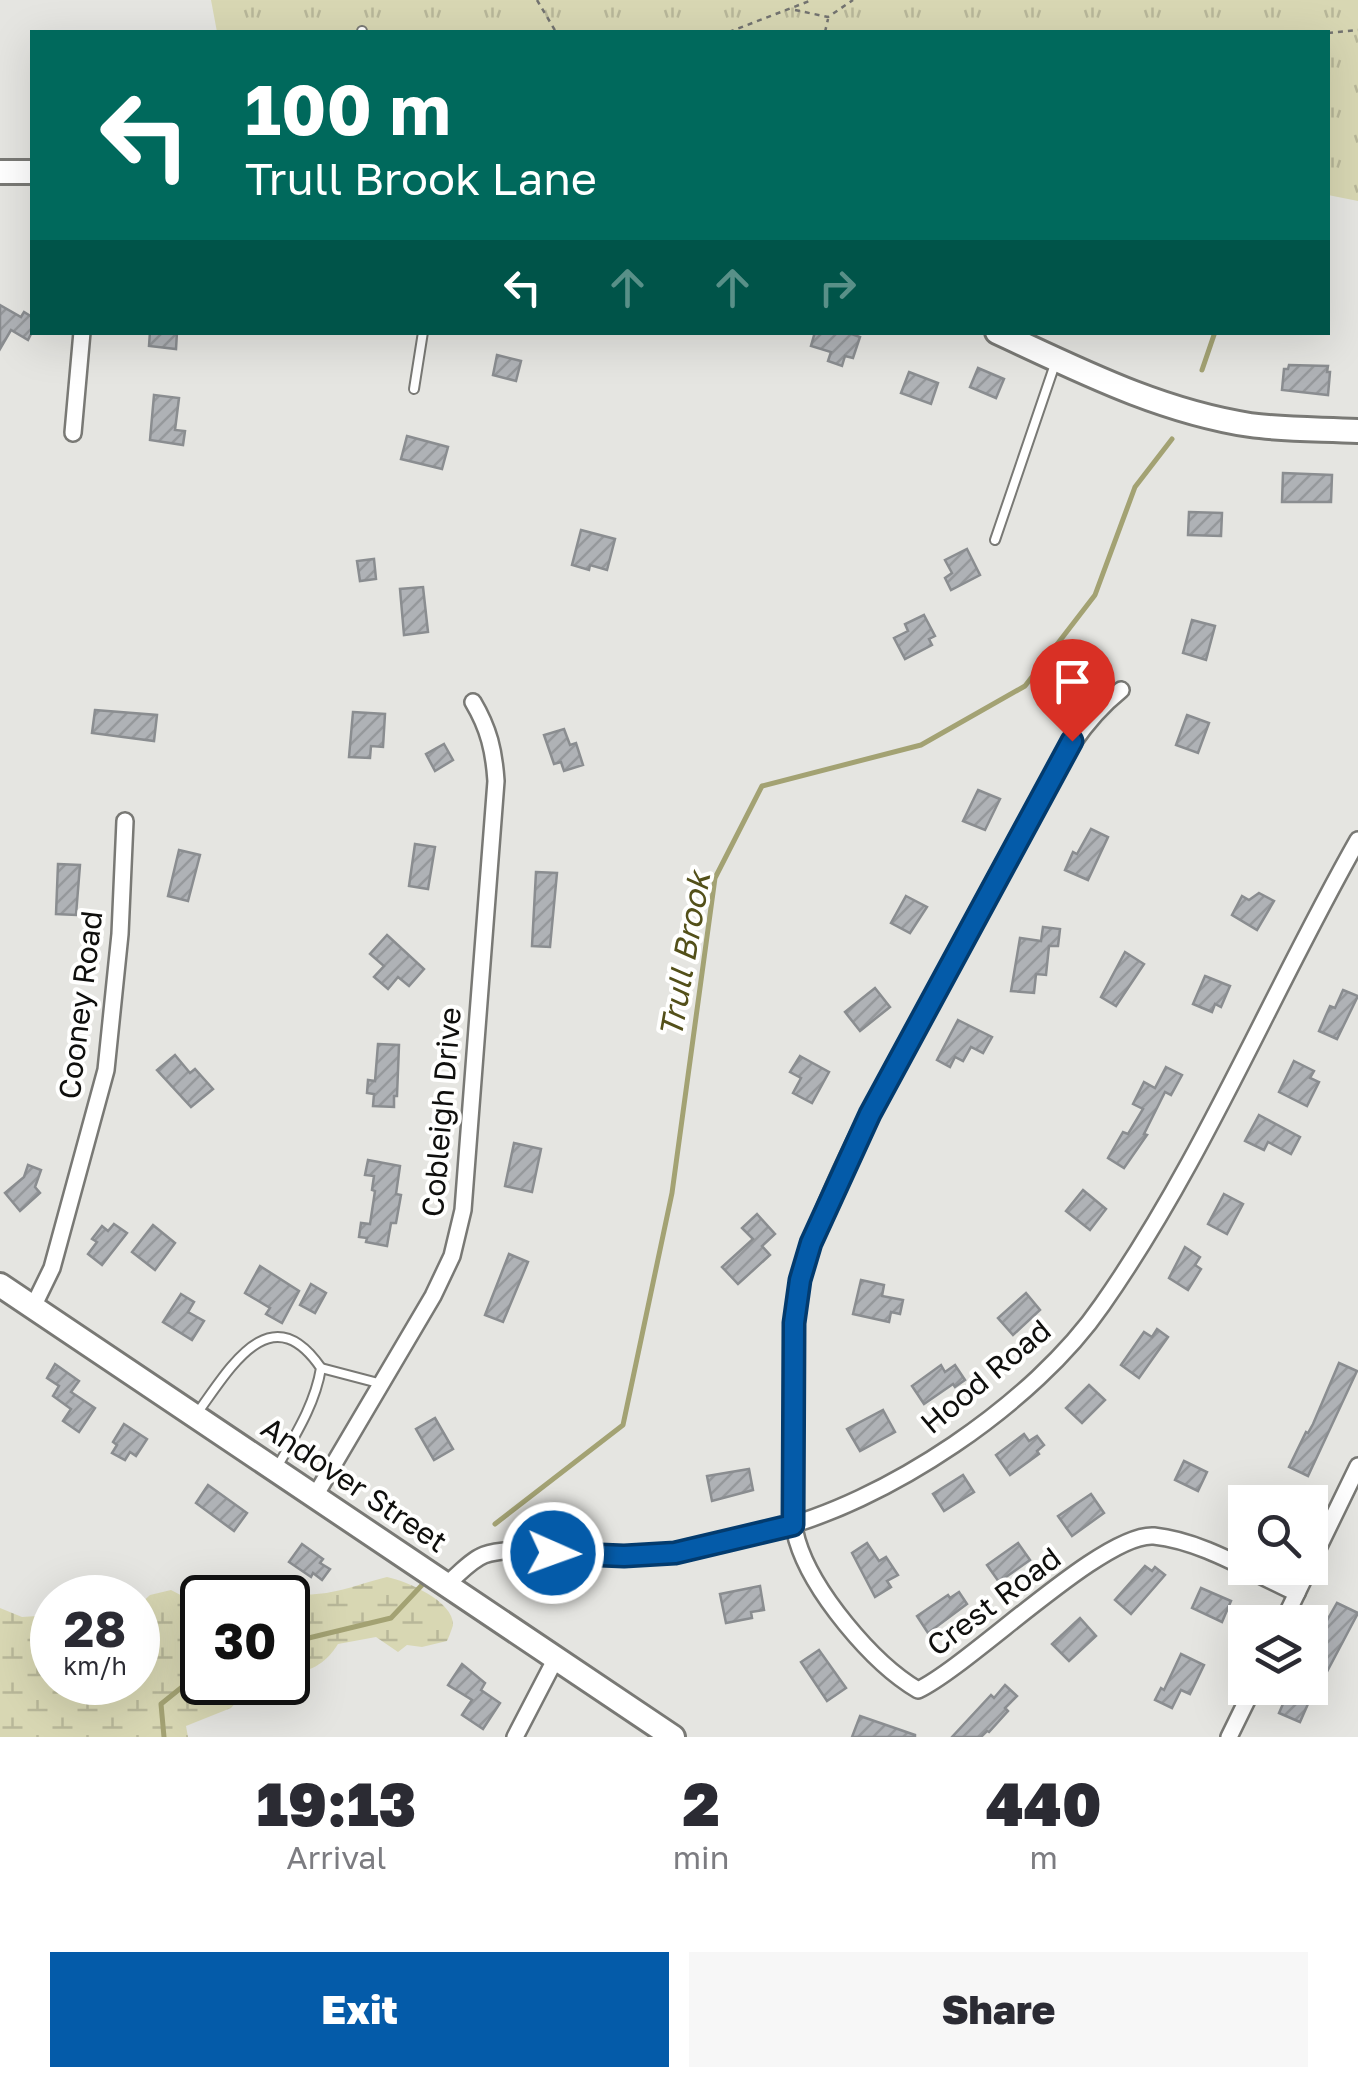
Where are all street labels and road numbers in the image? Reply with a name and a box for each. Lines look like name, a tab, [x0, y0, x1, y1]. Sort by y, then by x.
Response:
street label: Cooney Road	[51, 909, 109, 1101]
street label: Cobleigh Drive	[414, 1006, 468, 1218]
street label: Hood Road	[913, 1312, 1058, 1441]
street label: Andover Street	[255, 1409, 454, 1559]
street label: Crest Road	[919, 1539, 1067, 1663]

